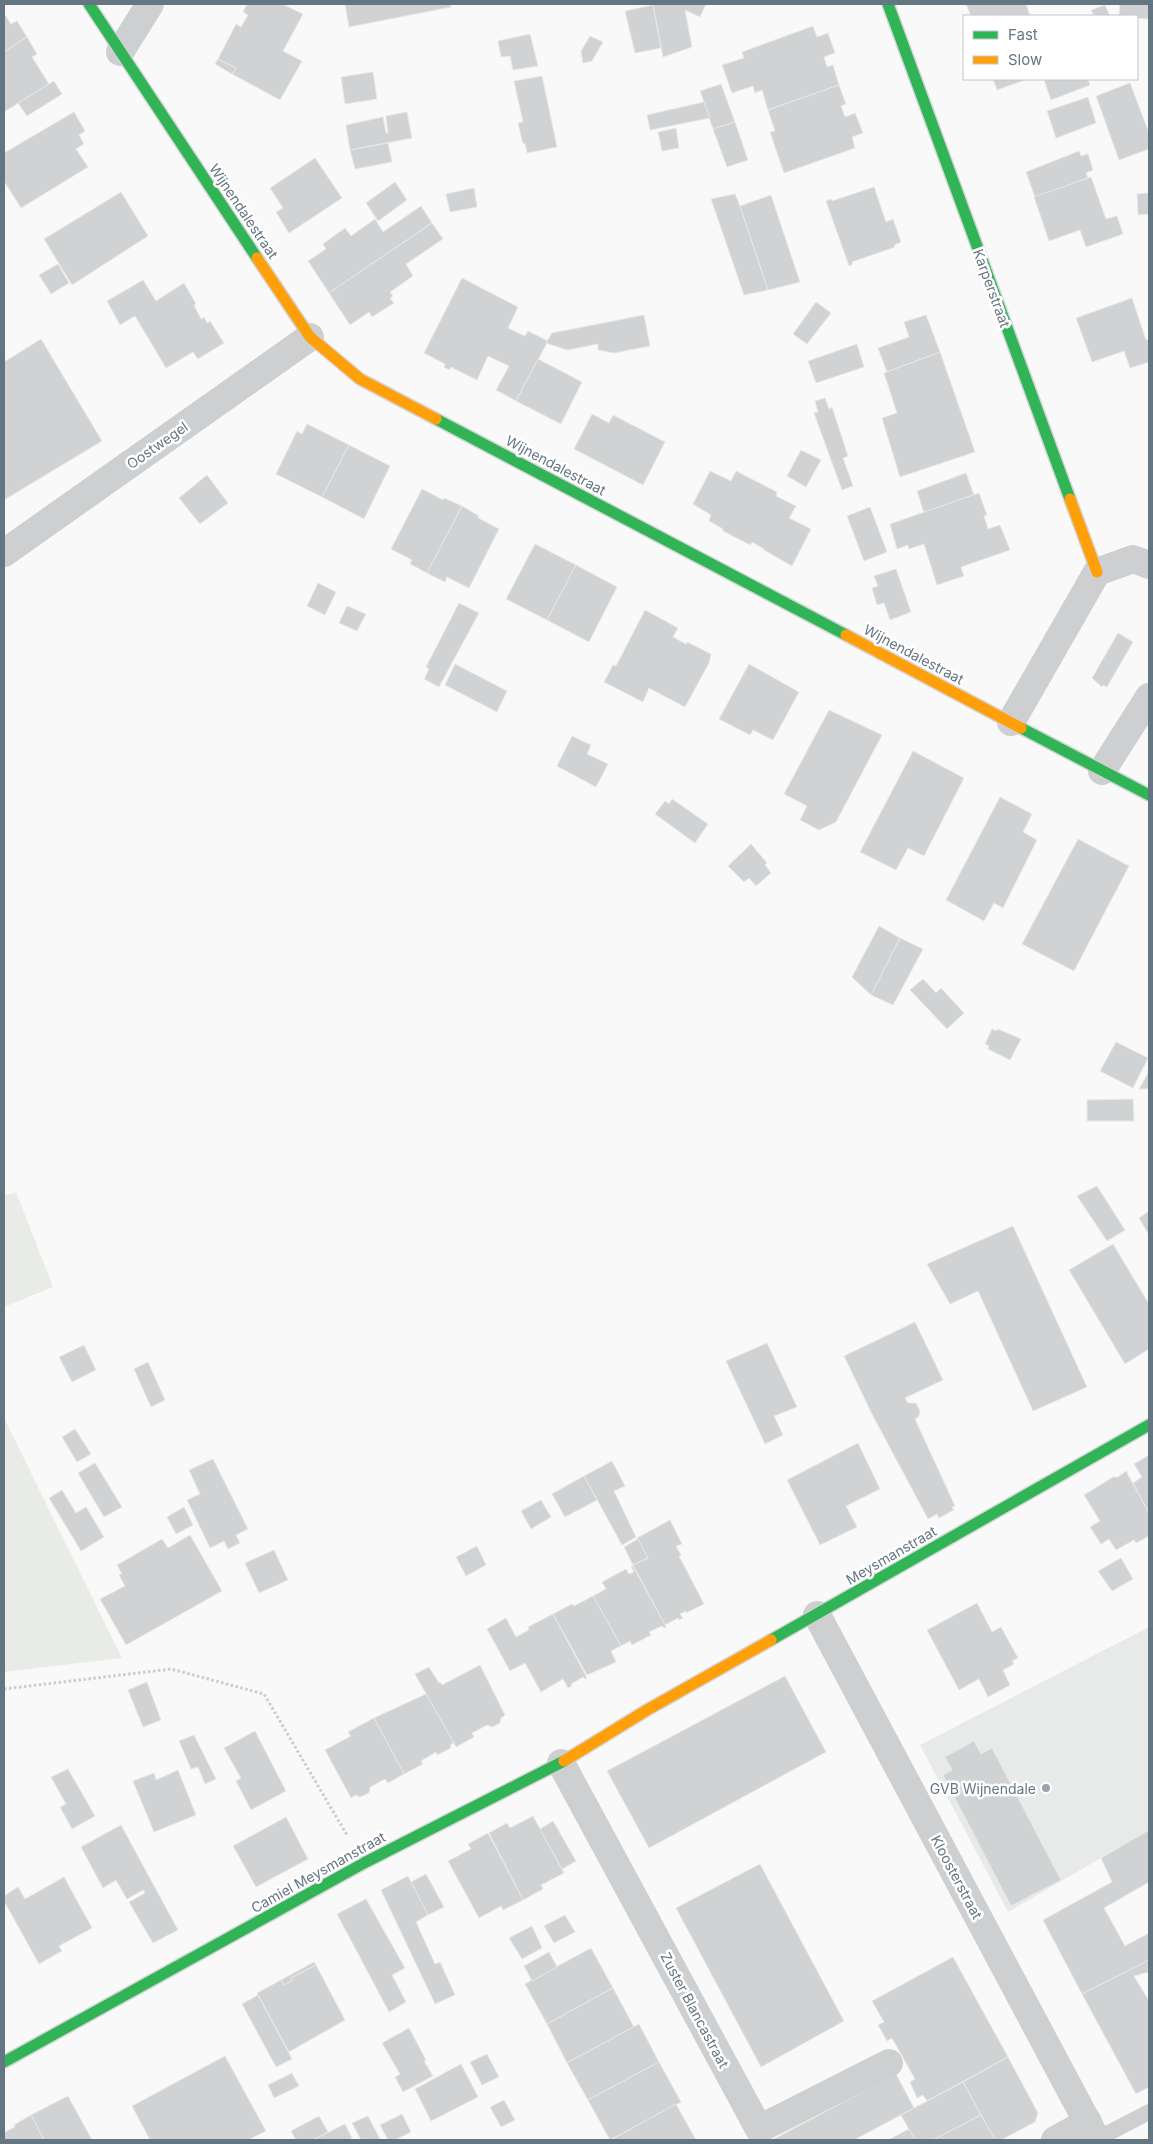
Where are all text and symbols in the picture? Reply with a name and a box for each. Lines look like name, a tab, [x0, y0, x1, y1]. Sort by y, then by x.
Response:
legend	[963, 15, 1138, 80]
text: Fast	[1008, 25, 1038, 44]
text: Slow	[1008, 50, 1042, 69]
street label: Wijnendalestraat	[206, 160, 282, 262]
street label: Karperstraat	[970, 246, 1014, 330]
street label: Oostwegel	[123, 418, 191, 472]
street label: Wijnendalestraat	[503, 431, 609, 499]
street label: Wijnendalestraat	[861, 620, 967, 688]
street label: Meysmanstraat	[843, 1522, 940, 1588]
place label: GVB Wijnendale	[930, 1780, 1036, 1797]
marker: GVB Wijnendale	[1040, 1782, 1052, 1794]
street label: Camiel Meysmanstraat	[248, 1828, 389, 1916]
street label: Kloosterstraat	[928, 1832, 986, 1922]
street label: Zuster Blancastraat	[657, 1949, 733, 2071]

